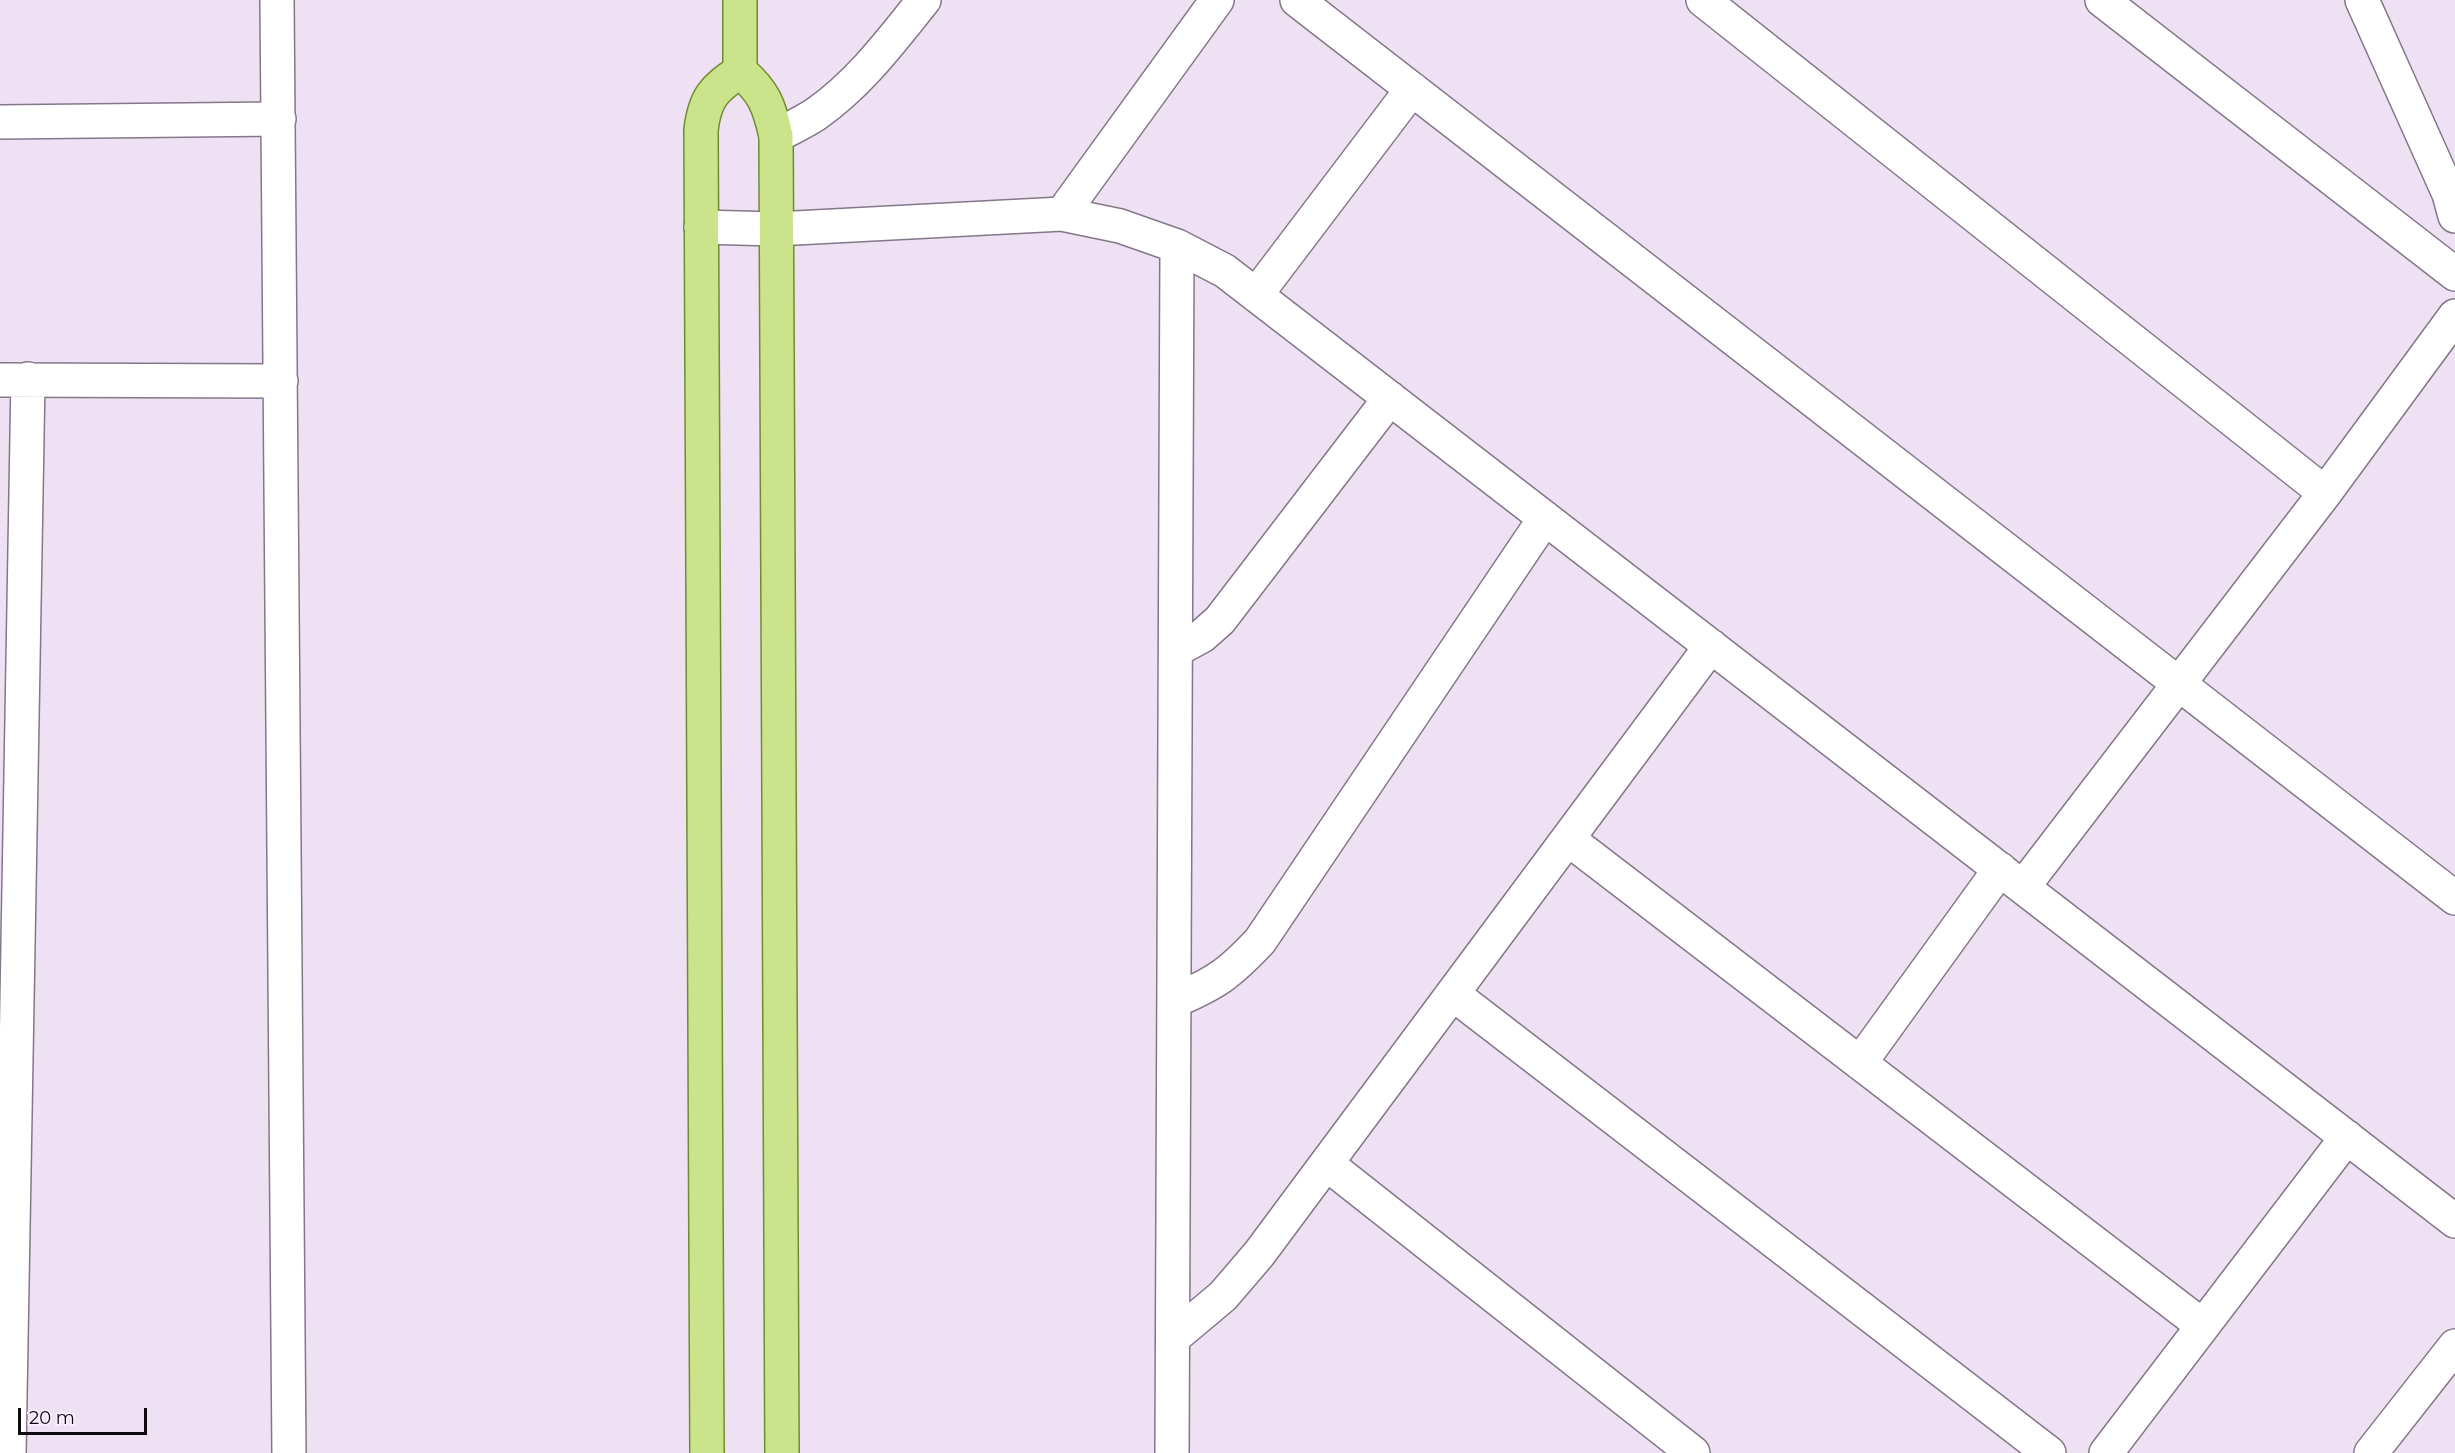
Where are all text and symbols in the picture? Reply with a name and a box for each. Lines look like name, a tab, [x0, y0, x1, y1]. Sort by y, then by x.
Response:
scale bar	[21, 1396, 150, 1434]
text: 20 m	[29, 1407, 75, 1429]

